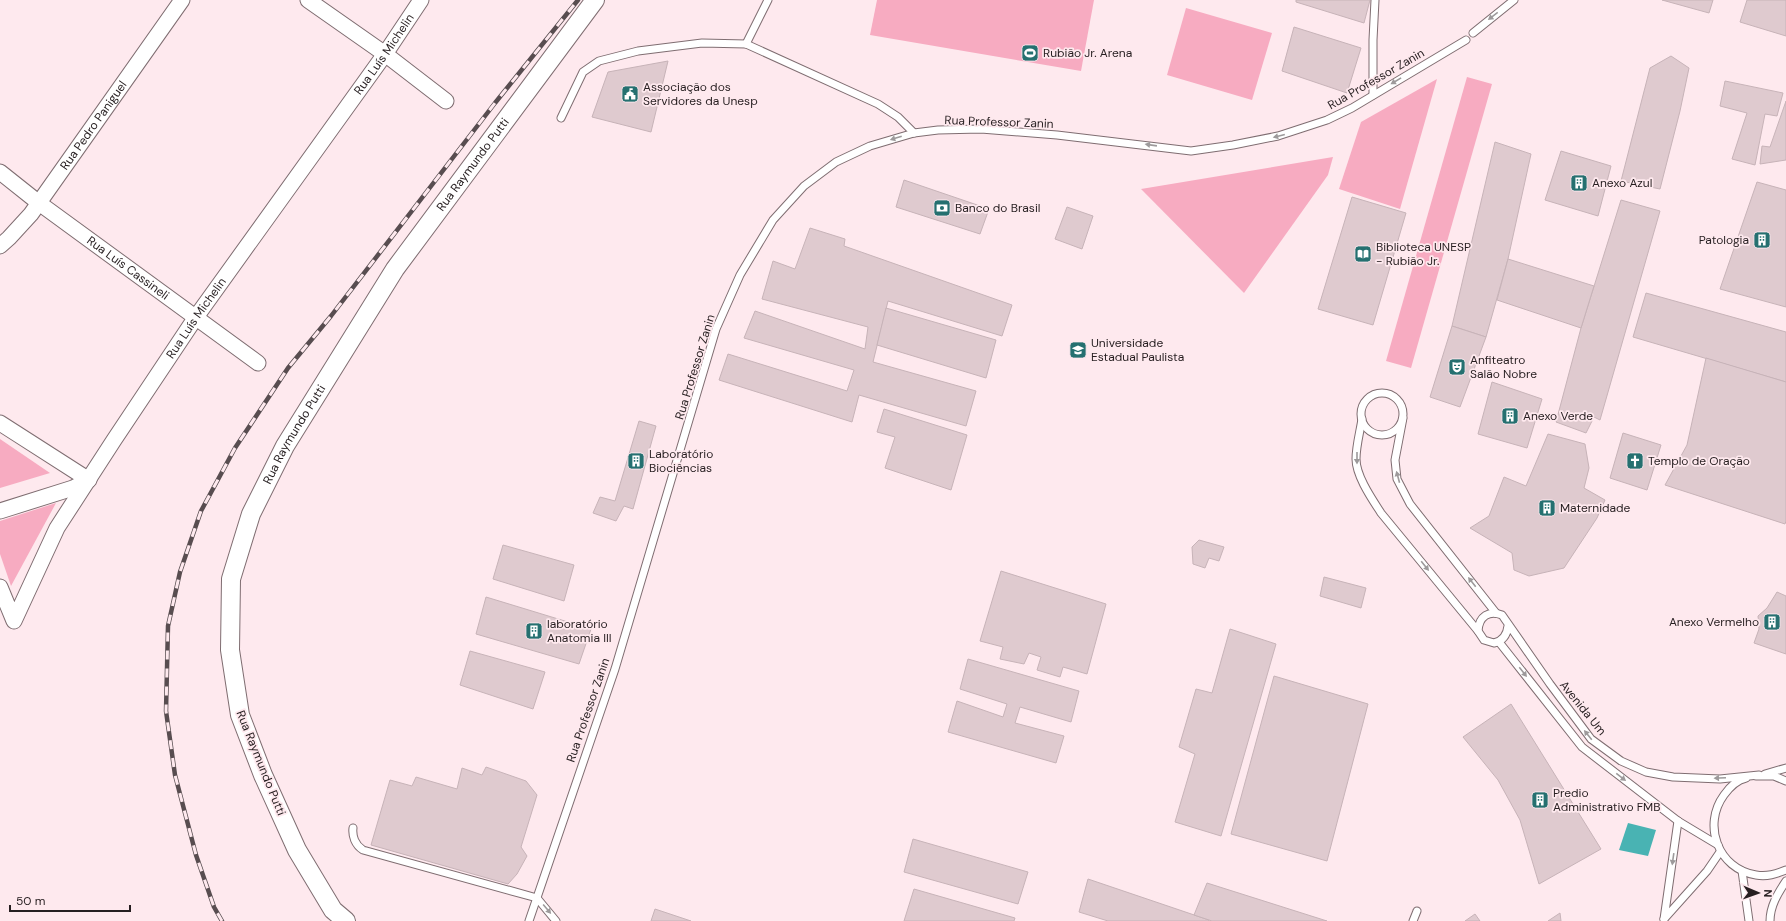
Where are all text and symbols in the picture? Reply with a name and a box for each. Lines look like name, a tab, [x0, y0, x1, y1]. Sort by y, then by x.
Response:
street label: Rua Luís Michelin	[350, 11, 418, 98]
one-way arrow	[1488, 12, 1499, 20]
sports icon: Rubião Jr. Arena	[1020, 43, 1040, 63]
place label: Rubião Jr. Arena	[1043, 45, 1132, 61]
street label: Rua Professor Zanin	[1325, 45, 1427, 113]
street label: Rua Pedro Paniguel	[57, 78, 130, 173]
one-way arrow	[1390, 78, 1402, 85]
place label: Associação dos Servidores da Unesp	[643, 79, 758, 109]
public building icon: Associação dos Servidores da Unesp	[620, 84, 640, 104]
street label: Rua Professor Zanin	[944, 112, 1054, 132]
street label: Rua Raymundo Putti	[433, 115, 513, 214]
one-way arrow	[1273, 133, 1285, 139]
one-way arrow	[890, 135, 902, 141]
one-way arrow	[1145, 142, 1157, 148]
building icon: Anexo Azul	[1569, 173, 1589, 193]
place label: Anexo Azul	[1592, 175, 1652, 191]
bank icon: Banco do Brasil	[932, 198, 952, 218]
place label: Banco do Brasil	[955, 200, 1040, 216]
building icon: Patologia	[1752, 230, 1772, 250]
place label: Patologia	[1699, 232, 1749, 248]
street label: Rua Luís Cassineli	[84, 233, 172, 304]
place label: Biblioteca UNESP - Rubião Jr.	[1376, 239, 1471, 269]
library icon: Biblioteca UNESP - Rubião Jr.	[1353, 244, 1373, 264]
street label: Rua Luís Michelin	[163, 274, 230, 362]
street label: Rua Professor Zanin	[671, 312, 719, 422]
place label: Universidade Estadual Paulista	[1091, 335, 1184, 365]
school or university icon: Universidade Estadual Paulista	[1068, 340, 1088, 360]
place label: Anfiteatro Salão Nobre	[1470, 352, 1537, 382]
theatre icon: Anfiteatro Salão Nobre	[1447, 357, 1467, 377]
street label: Rua Raymundo Putti	[259, 382, 329, 487]
building icon: Anexo Verde	[1500, 406, 1520, 426]
place label: Anexo Verde	[1523, 408, 1593, 424]
place label: Laboratório Biociências	[649, 446, 713, 476]
building icon: Laboratório Biociências	[626, 451, 646, 471]
church icon: Templo de Oração	[1625, 451, 1645, 471]
one-way arrow	[1354, 452, 1360, 465]
place label: Templo de Oração	[1648, 453, 1750, 469]
one-way arrow	[1395, 470, 1401, 482]
building icon: Maternidade	[1537, 498, 1557, 518]
place label: Maternidade	[1560, 500, 1631, 516]
one-way arrow	[1420, 561, 1429, 571]
one-way arrow	[1468, 577, 1477, 588]
building icon: Anexo Vermelho	[1762, 612, 1782, 632]
place label: Anexo Vermelho	[1669, 614, 1759, 630]
place label: laboratório Anatomia III	[547, 616, 612, 646]
building icon: laboratório Anatomia III	[524, 621, 544, 641]
street label: Rua Professor Zanin	[563, 656, 613, 764]
one-way arrow	[1519, 667, 1527, 678]
street label: Avenida Um	[1556, 677, 1610, 739]
street label: Rua Raymundo Putti	[233, 708, 289, 818]
one-way arrow	[1584, 730, 1592, 740]
one-way arrow	[1615, 772, 1626, 781]
one-way arrow	[1713, 775, 1726, 781]
place label: Predio Administrativo FMB	[1553, 785, 1660, 815]
building icon: Predio Administrativo FMB	[1530, 790, 1550, 810]
one-way arrow	[1670, 853, 1676, 865]
north arrow	[1738, 873, 1778, 913]
scale bar	[10, 887, 130, 913]
text: N	[1761, 889, 1775, 898]
text: 50 m	[16, 893, 45, 909]
one-way arrow	[542, 904, 551, 915]

